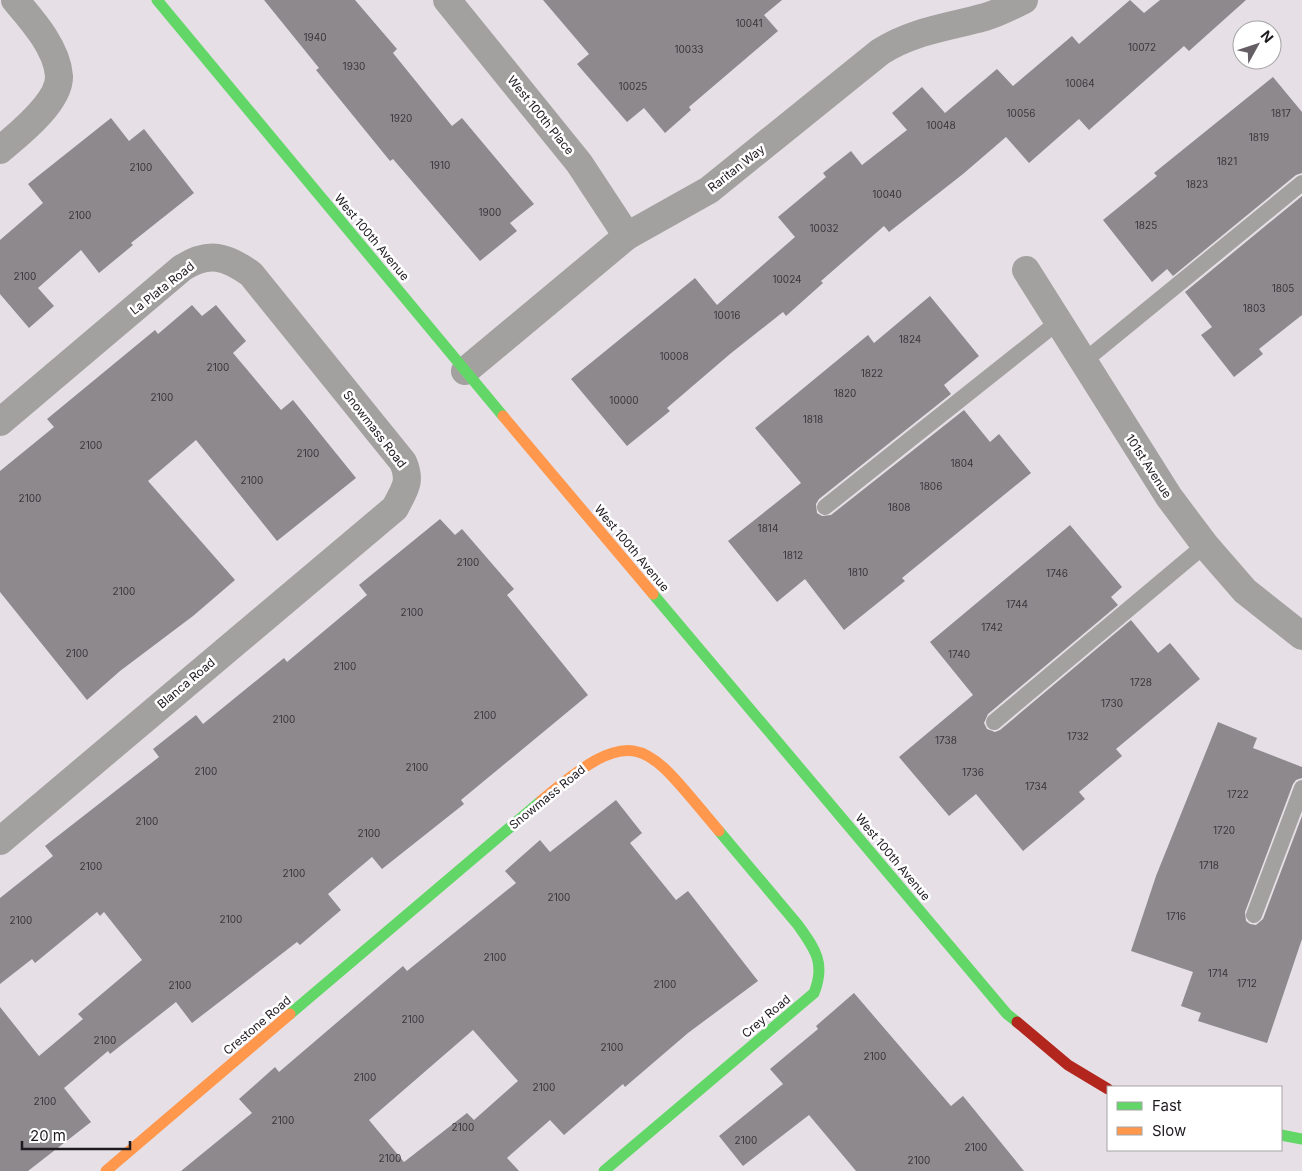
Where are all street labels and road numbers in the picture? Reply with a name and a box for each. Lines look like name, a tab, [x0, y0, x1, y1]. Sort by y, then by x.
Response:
street label: West 100th Place	[504, 72, 578, 158]
street label: Raritan Way	[705, 141, 767, 195]
street label: West 100th Avenue	[331, 191, 413, 283]
street label: La Plata Road	[127, 258, 197, 318]
street label: Snowmass Road	[340, 387, 410, 471]
street label: 101st Avenue	[1123, 431, 1175, 501]
street label: West 100th Avenue	[591, 502, 673, 594]
street label: Blanca Road	[154, 655, 218, 711]
street label: Snowmass Road	[506, 762, 588, 832]
street label: West 100th Avenue	[852, 811, 934, 903]
street label: Crey Road	[739, 991, 793, 1041]
street label: Crestone Road	[220, 992, 294, 1058]

